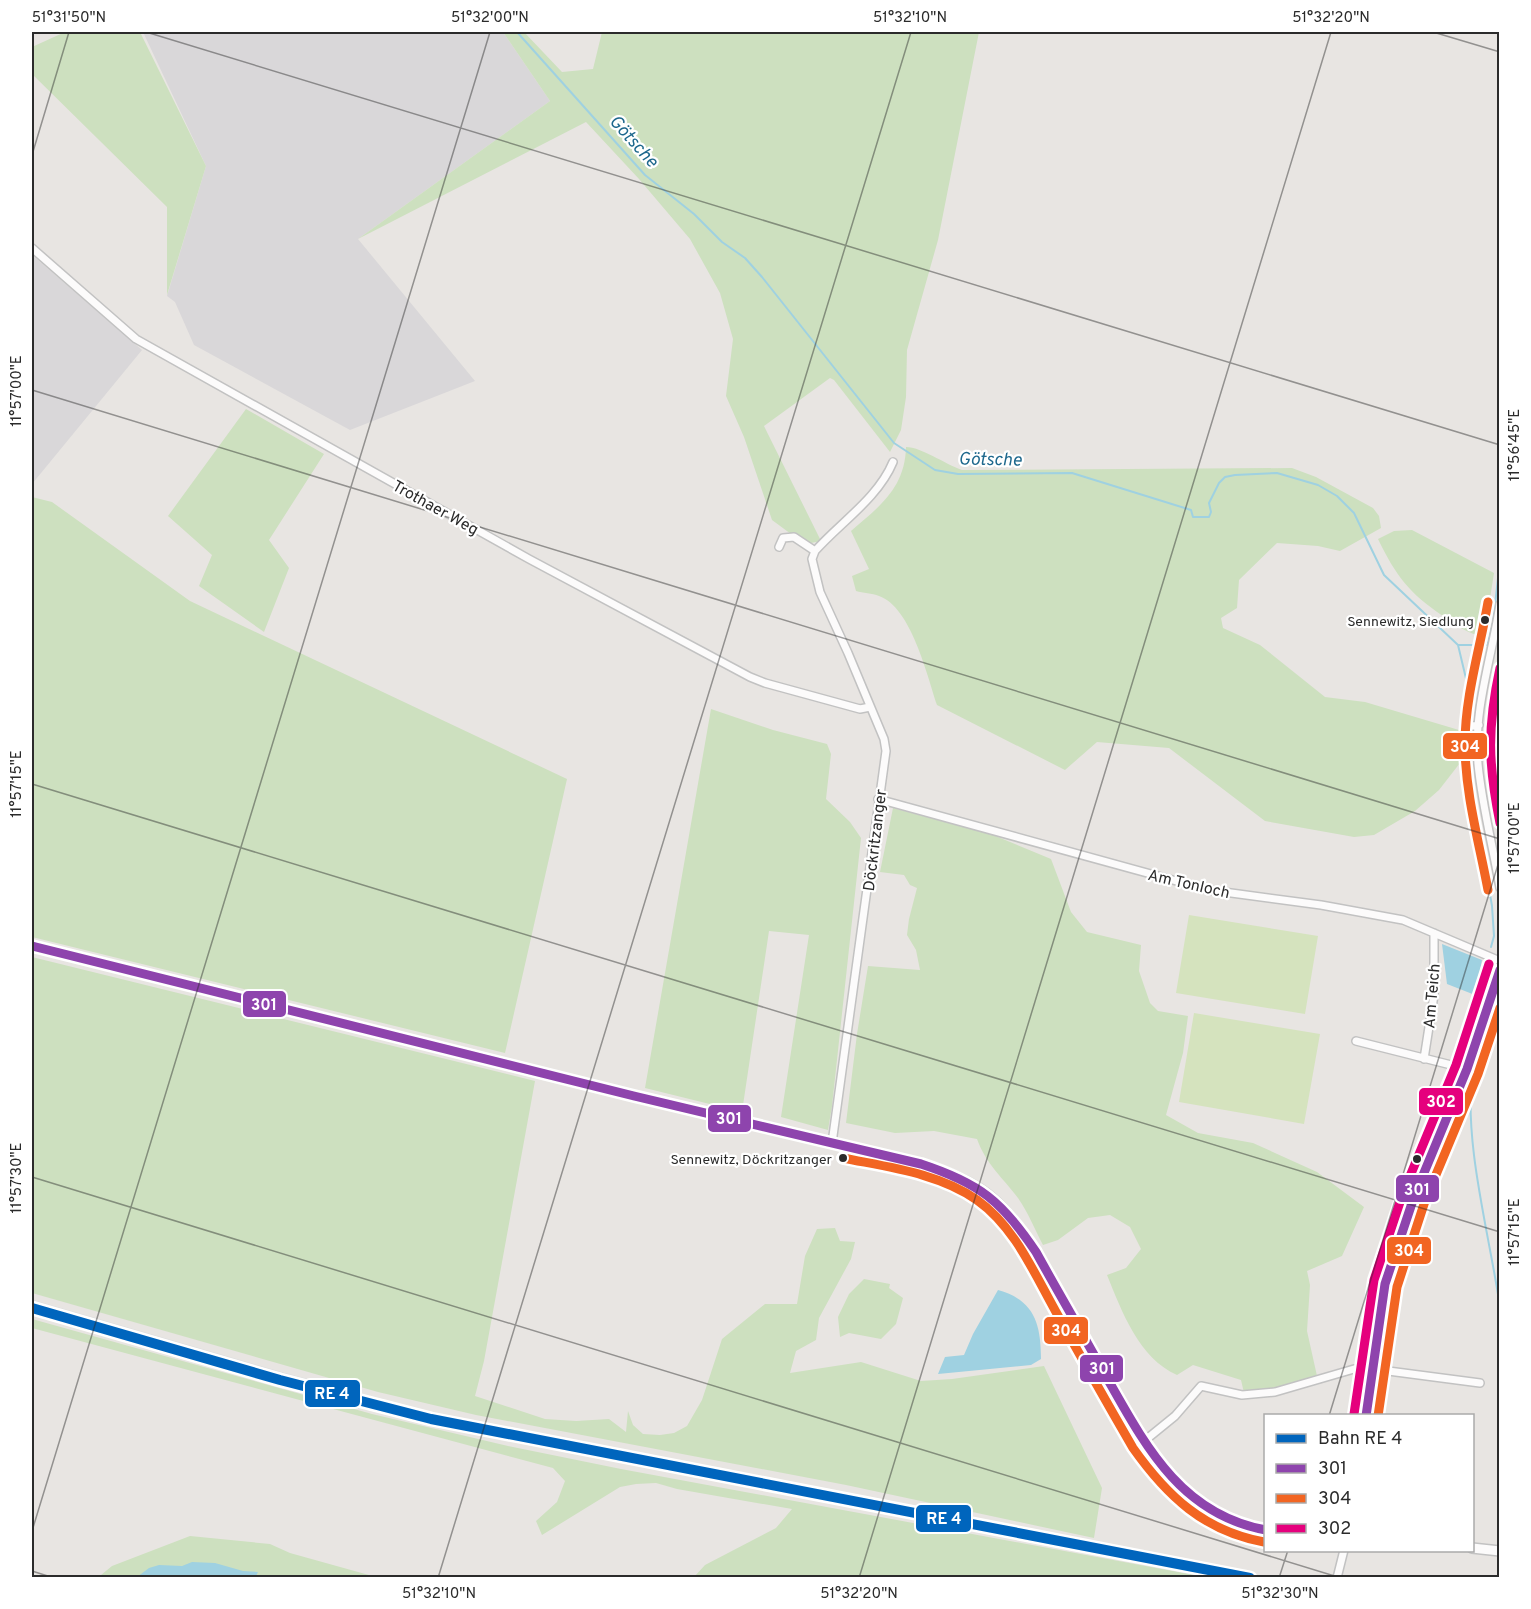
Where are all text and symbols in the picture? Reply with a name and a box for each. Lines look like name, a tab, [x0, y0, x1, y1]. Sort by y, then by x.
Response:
text: 51°31'50"N	[32, 9, 106, 28]
text: 51°32'00"N	[451, 9, 529, 28]
text: 51°32'10"N	[873, 9, 947, 28]
text: 51°32'20"N	[1292, 9, 1370, 28]
water label: Götsche	[603, 111, 663, 174]
text: 11°57'00"E	[8, 355, 27, 427]
text: 11°56'45"E	[1506, 409, 1525, 481]
water label: Götsche	[958, 448, 1022, 473]
street label: Trothaer Weg	[388, 477, 482, 541]
place label: Sennewitz, Siedlung	[1347, 614, 1474, 631]
marker: Sennewitz, Siedlung	[1479, 614, 1491, 626]
line badge: 304	[1442, 732, 1488, 760]
text: 304	[1450, 738, 1480, 758]
text: 11°57'15"E	[8, 750, 27, 818]
street label: Döckritzanger	[860, 788, 892, 892]
text: 11°57'00"E	[1506, 802, 1525, 874]
street label: Am Tonloch	[1146, 866, 1232, 904]
street label: Am Teich	[1420, 963, 1446, 1029]
line badge: 301	[242, 990, 287, 1018]
text: 301	[251, 996, 277, 1016]
line badge: 302	[1418, 1087, 1464, 1116]
text: 302	[1426, 1093, 1456, 1113]
line badge: 301	[707, 1104, 752, 1133]
text: 301	[716, 1110, 742, 1130]
text: 11°57'30"E	[8, 1142, 27, 1214]
place label: Sennewitz, Döckritzanger	[670, 1152, 833, 1169]
marker: Sennewitz, Döckritzanger	[837, 1152, 849, 1164]
unlabelled marker	[1411, 1153, 1423, 1165]
line badge: 301	[1395, 1174, 1440, 1203]
text: 301	[1404, 1181, 1430, 1201]
text: 11°57'15"E	[1506, 1198, 1525, 1266]
line badge: 304	[1386, 1236, 1432, 1265]
text: 304	[1394, 1242, 1424, 1262]
line badge: 304	[1043, 1316, 1089, 1345]
text: 304	[1051, 1322, 1081, 1342]
line badge: 301	[1079, 1354, 1124, 1383]
text: 301	[1089, 1360, 1115, 1380]
line badge: RE 4	[304, 1379, 361, 1408]
text: RE 4	[314, 1385, 350, 1405]
legend	[1264, 1414, 1474, 1552]
text: Bahn RE 4	[1318, 1428, 1402, 1451]
text: 301	[1318, 1458, 1347, 1481]
text: 304	[1318, 1488, 1351, 1511]
line badge: RE 4	[915, 1504, 972, 1533]
text: RE 4	[926, 1510, 962, 1530]
text: 302	[1318, 1518, 1351, 1541]
text: 51°32'10"N	[402, 1585, 476, 1604]
text: 51°32'20"N	[820, 1585, 898, 1604]
text: 51°32'30"N	[1241, 1585, 1319, 1604]

